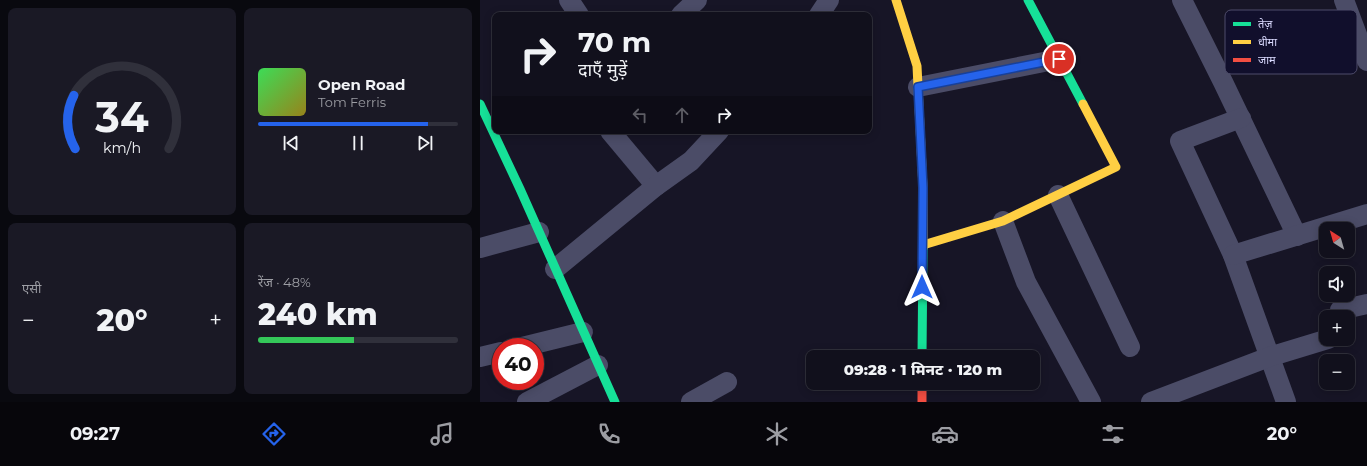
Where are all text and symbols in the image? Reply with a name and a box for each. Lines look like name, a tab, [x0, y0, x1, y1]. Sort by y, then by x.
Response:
legend	[1225, 10, 1357, 74]
text: तेज़	[1258, 17, 1273, 31]
text: 70 m	[578, 25, 651, 59]
icon: right	[512, 28, 564, 80]
text: धीमा	[1258, 35, 1277, 49]
pin	[1042, 42, 1076, 76]
icon: arrive	[1048, 48, 1070, 70]
text: जाम	[1258, 53, 1276, 67]
text: दाएँ मुड़ें	[578, 59, 627, 81]
text: Open Road	[318, 75, 406, 94]
text: 34	[94, 92, 149, 142]
text: Tom Ferris	[318, 94, 386, 110]
icon: left	[629, 104, 651, 126]
icon: ahead	[671, 104, 693, 126]
icon: right	[713, 104, 735, 126]
icon: previous	[280, 132, 302, 154]
icon: pause	[347, 132, 369, 154]
icon: next	[414, 132, 436, 154]
text: km/h	[103, 139, 141, 157]
north arrow	[1319, 222, 1355, 258]
map controls	[1319, 222, 1355, 390]
position arrow	[901, 266, 943, 308]
button: sound	[1319, 266, 1355, 302]
text: रेंज · 48%	[258, 274, 311, 290]
text: एसी	[22, 280, 41, 296]
text: 240 km	[258, 296, 378, 333]
text: 20°	[96, 302, 148, 339]
text: −	[22, 307, 35, 334]
text: +	[209, 307, 222, 334]
button: +	[1319, 310, 1355, 346]
speed limit sign: 40	[492, 338, 544, 390]
button: −	[1319, 354, 1355, 390]
text: 09:28 · 1 मिनट · 120 m	[844, 360, 1002, 379]
icon: directions	[260, 420, 288, 448]
icon: music	[428, 420, 456, 448]
icon: phone	[595, 420, 623, 448]
icon: climate	[763, 420, 791, 448]
icon: car	[931, 420, 959, 448]
icon: filters	[1099, 420, 1127, 448]
text: 09:27	[70, 423, 120, 445]
text: 20°	[1267, 423, 1297, 445]

